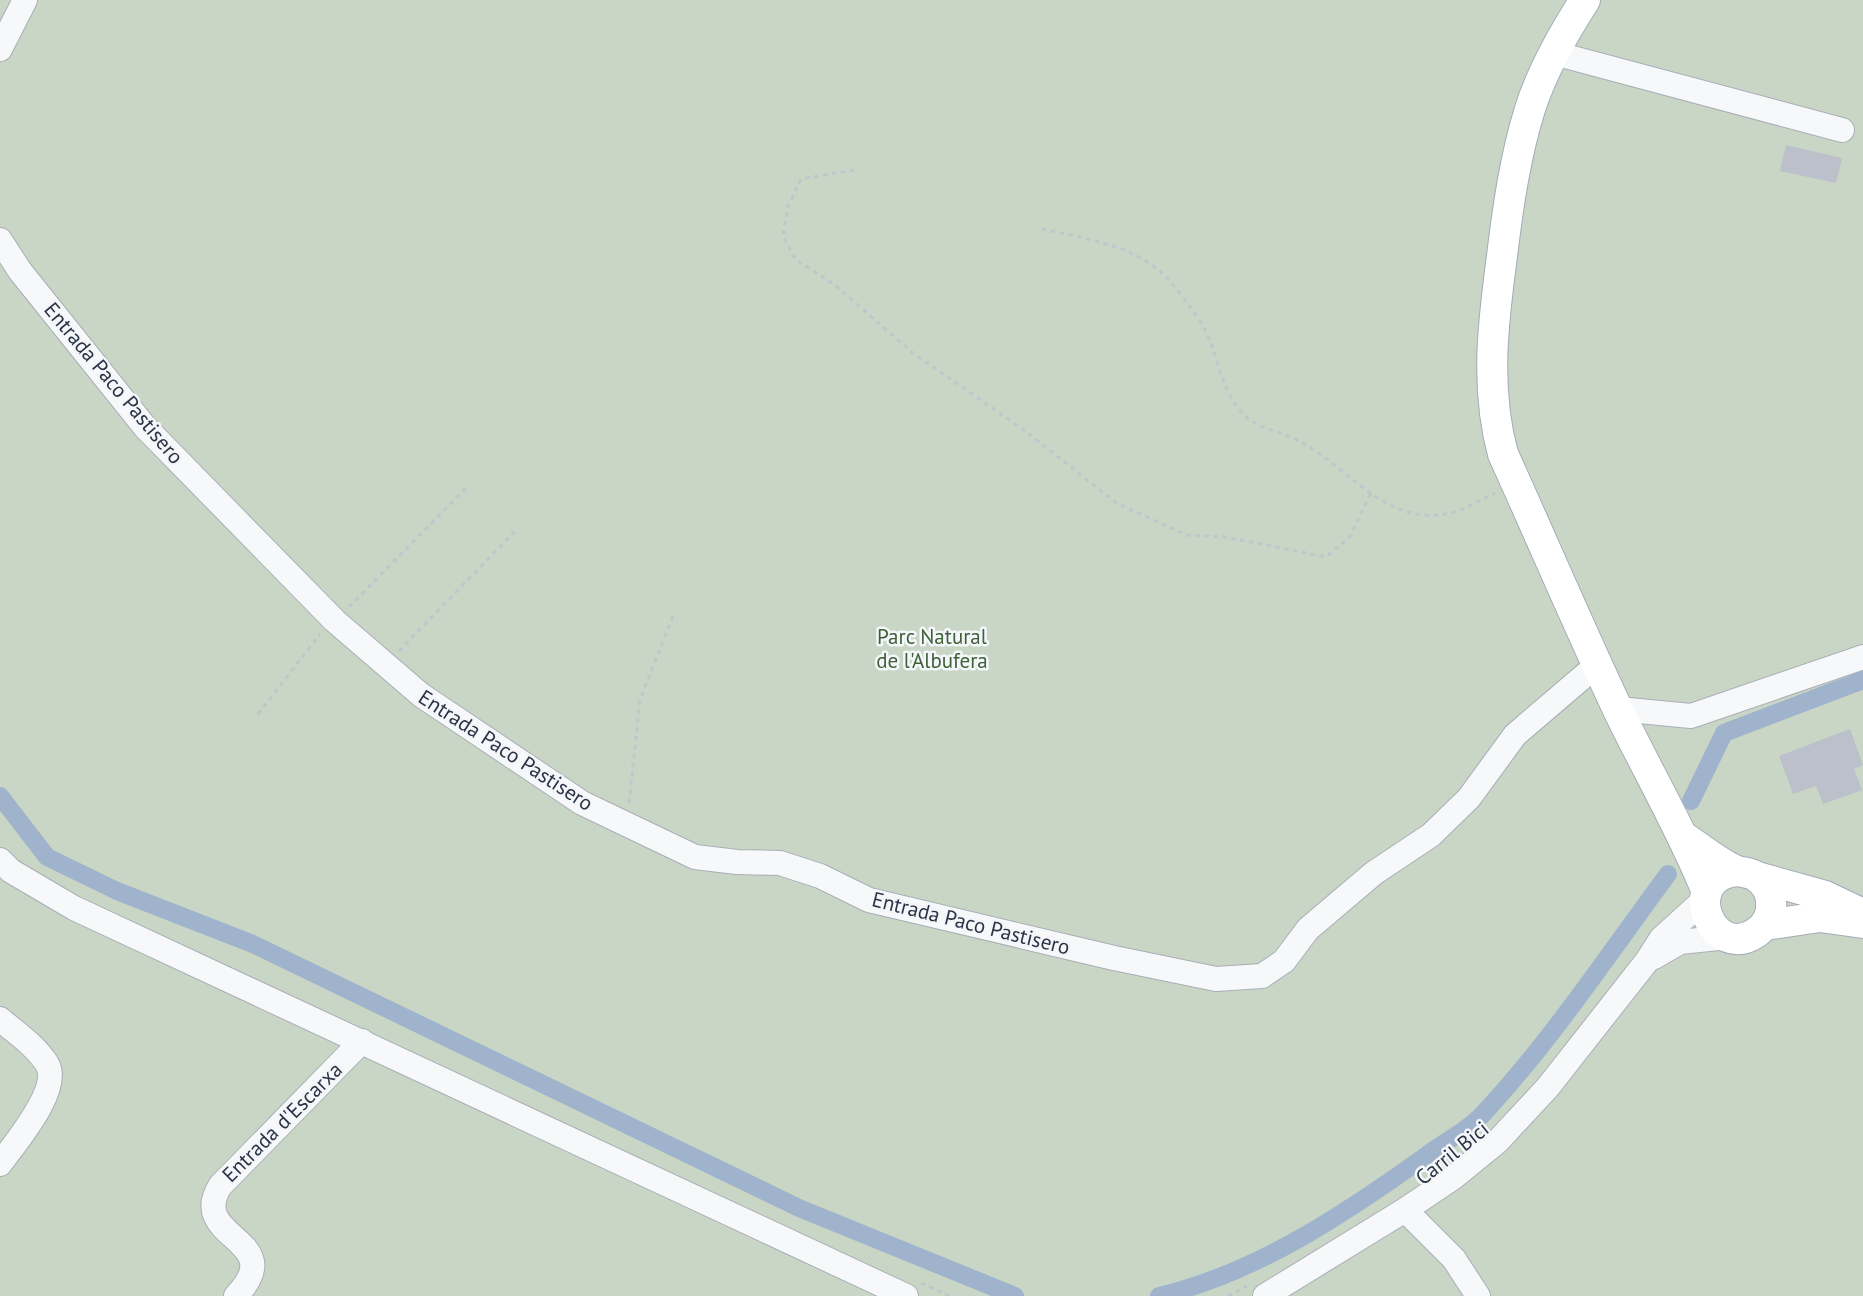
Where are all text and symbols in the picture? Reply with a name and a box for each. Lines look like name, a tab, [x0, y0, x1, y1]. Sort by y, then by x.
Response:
street label: Entrada Paco Pastisero	[38, 297, 190, 469]
park label: Parc Natural de l'Albufera	[876, 623, 988, 674]
street label: Entrada Paco Pastisero	[414, 683, 598, 817]
street label: Entrada Paco Pastisero	[869, 885, 1073, 961]
street label: Entrada d'Escarxa	[216, 1056, 348, 1188]
street label: Carril Bici	[1410, 1115, 1494, 1191]

